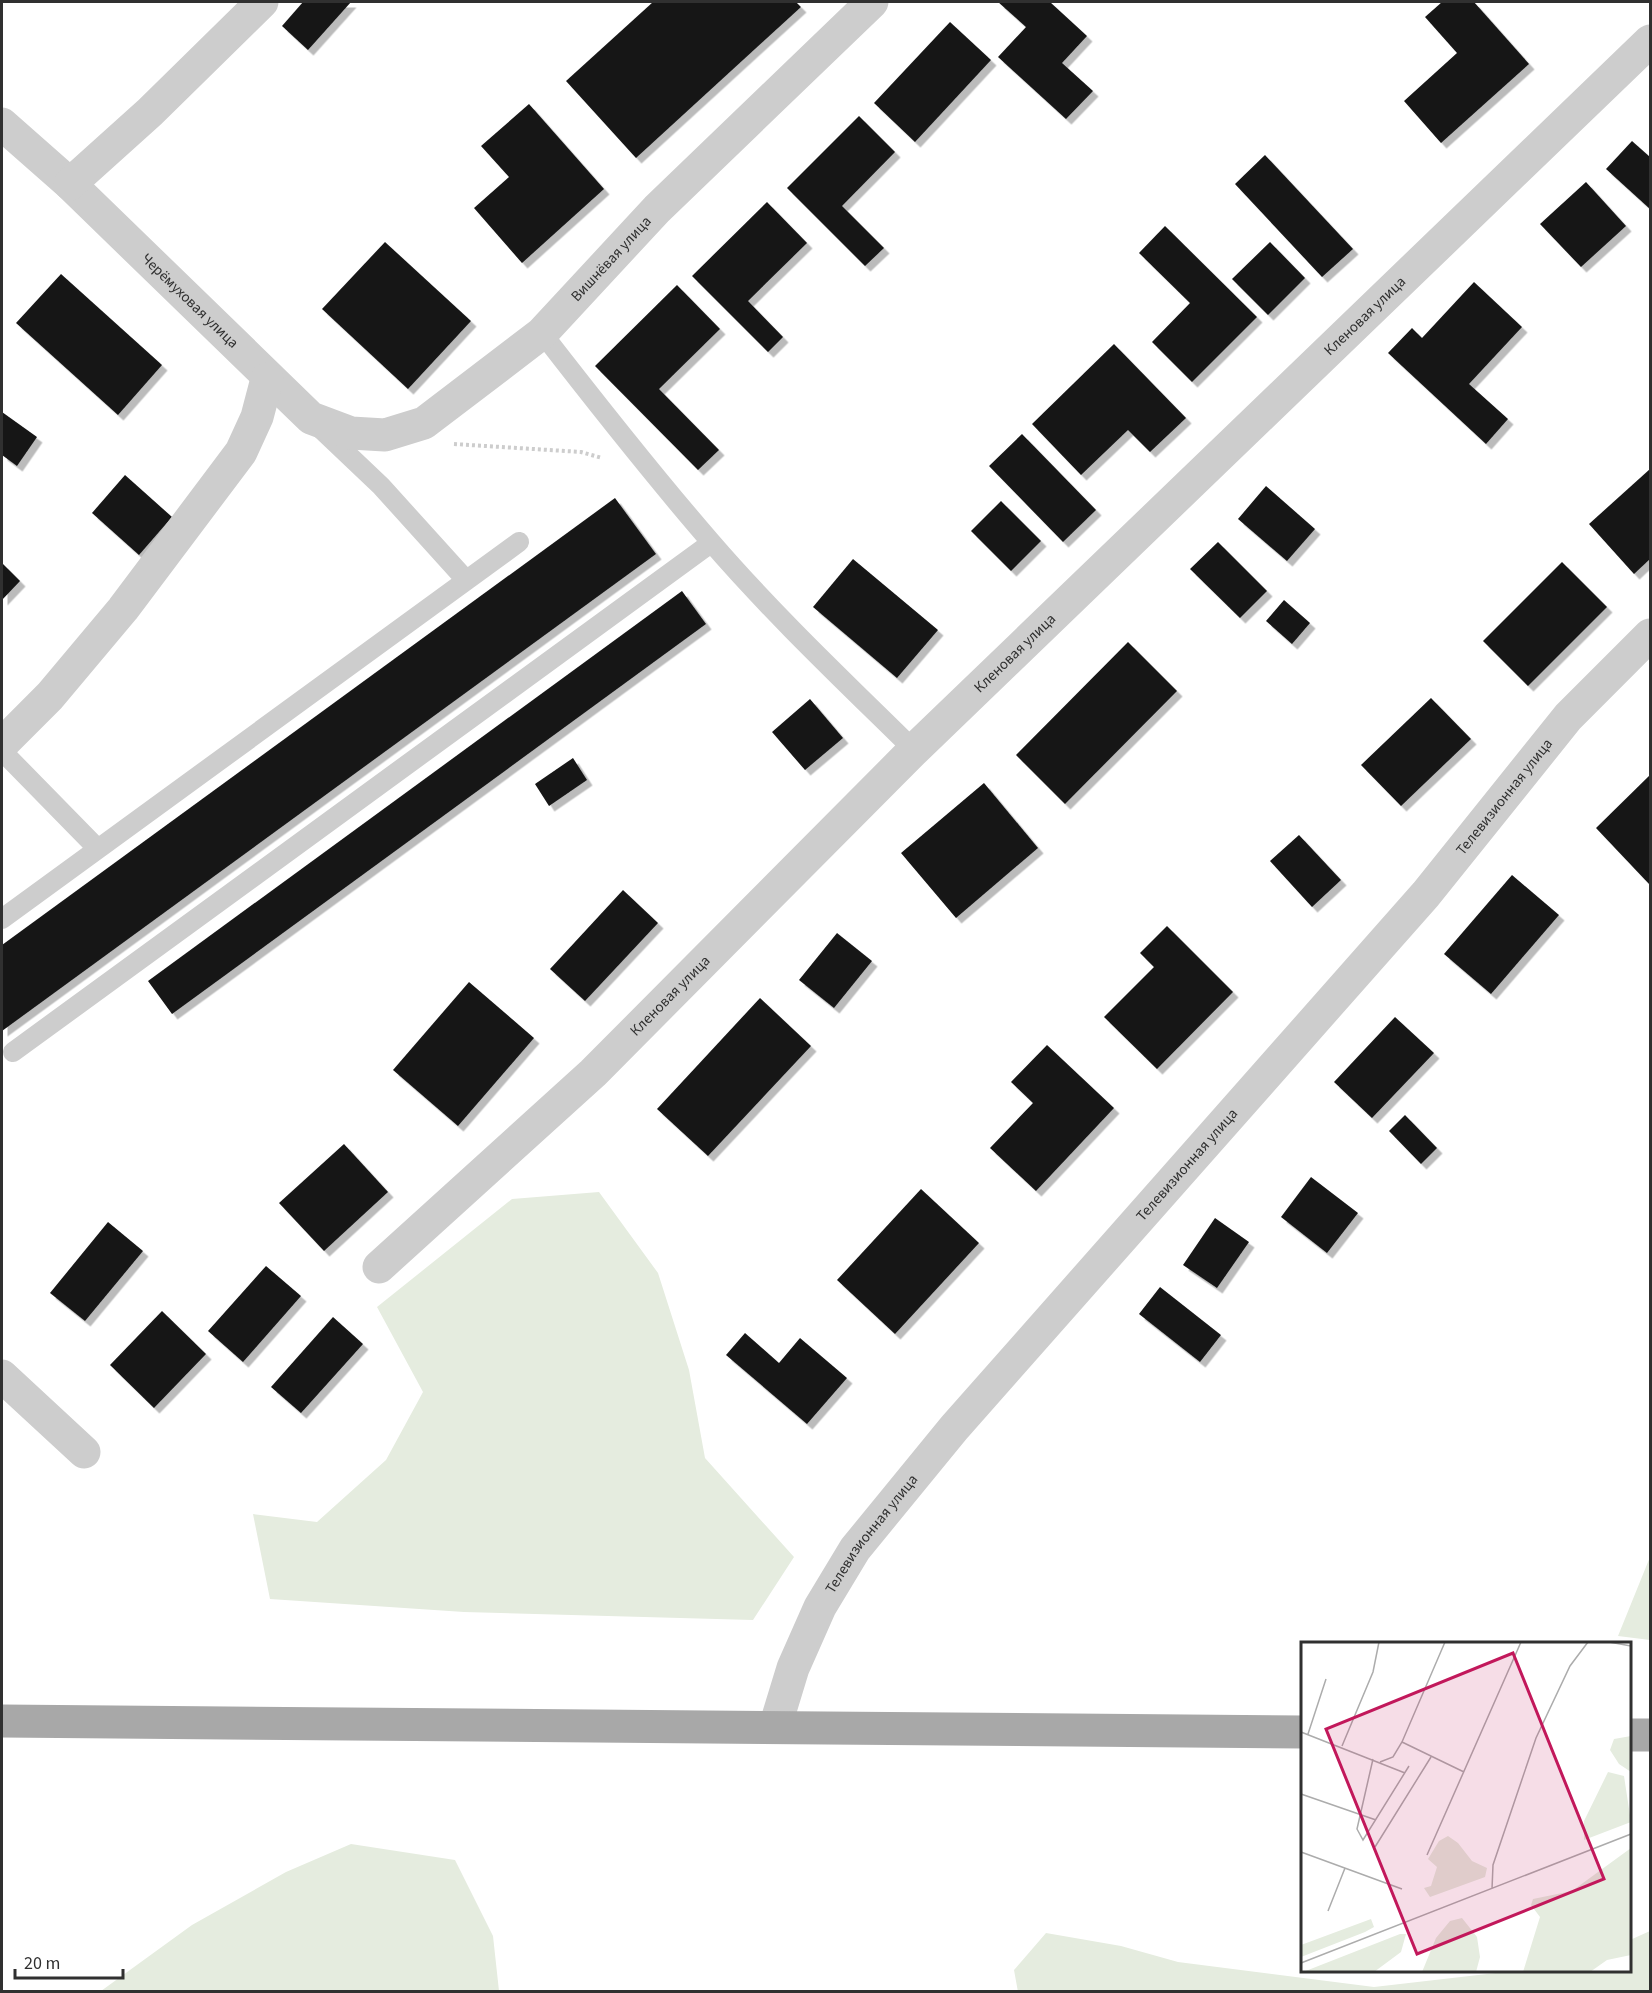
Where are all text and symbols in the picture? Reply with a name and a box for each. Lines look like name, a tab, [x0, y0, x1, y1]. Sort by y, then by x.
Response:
street label: Вишнёвая улица	[566, 212, 656, 306]
street label: Черёмуховая улица	[136, 249, 243, 353]
street label: Кленовая улица	[1319, 272, 1411, 361]
street label: Кленовая улица	[969, 609, 1061, 698]
street label: Телевизионная улица	[1451, 734, 1558, 860]
street label: Кленовая улица	[625, 951, 715, 1041]
street label: Телевизионная улица	[1132, 1104, 1243, 1226]
street label: Телевизионная улица	[821, 1470, 923, 1598]
inset map	[1301, 1642, 1631, 1972]
scale bar	[15, 1942, 123, 1980]
text: 20 m	[24, 1951, 60, 1976]

